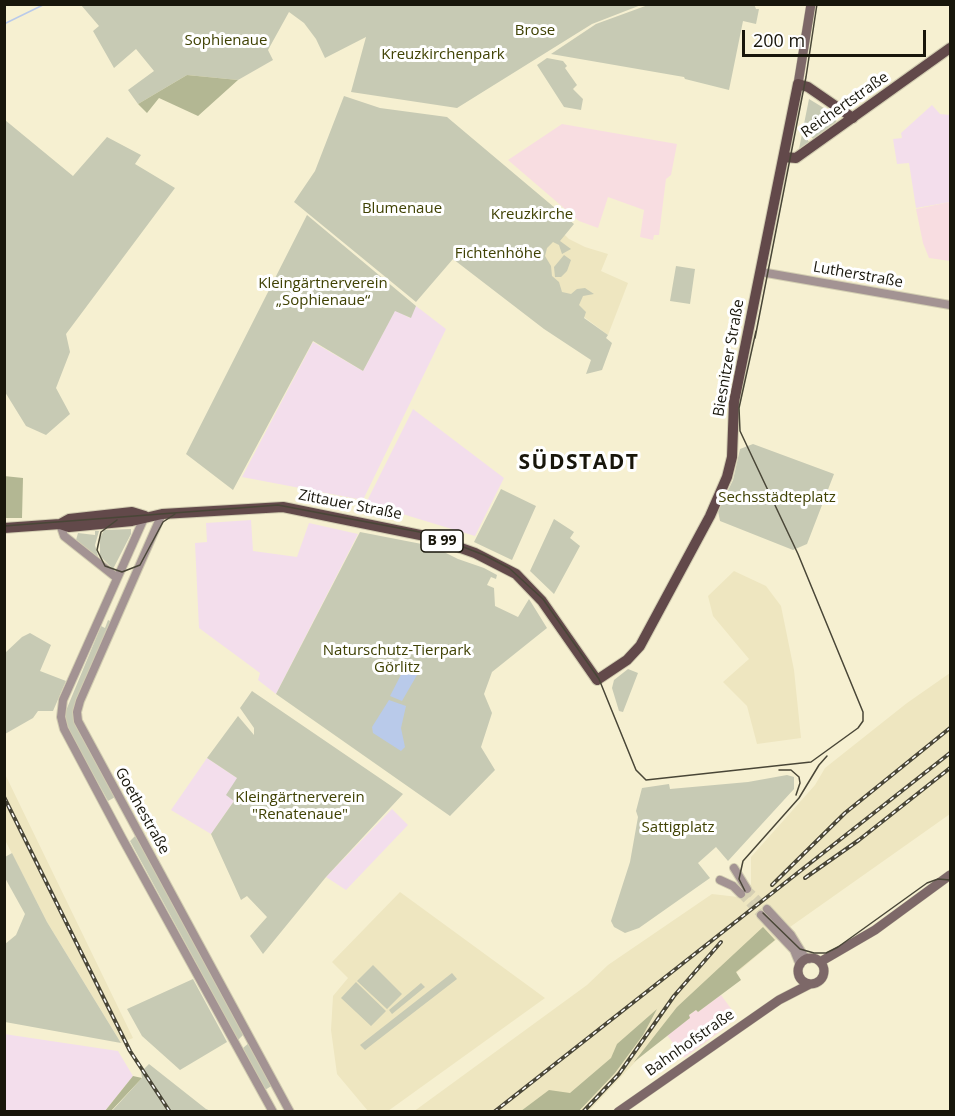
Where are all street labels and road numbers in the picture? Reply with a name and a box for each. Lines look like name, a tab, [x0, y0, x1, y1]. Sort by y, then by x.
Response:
street label: Reichertstraße	[798, 68, 892, 142]
street label: Lutherstraße	[812, 258, 904, 292]
street label: Biesnitzer Straße	[710, 298, 748, 418]
street label: Zittauer Straße	[297, 486, 403, 524]
road number: B 99	[421, 530, 463, 552]
street label: Goethestraße	[111, 765, 173, 857]
street label: Bahnhofstraße	[642, 1006, 738, 1080]

